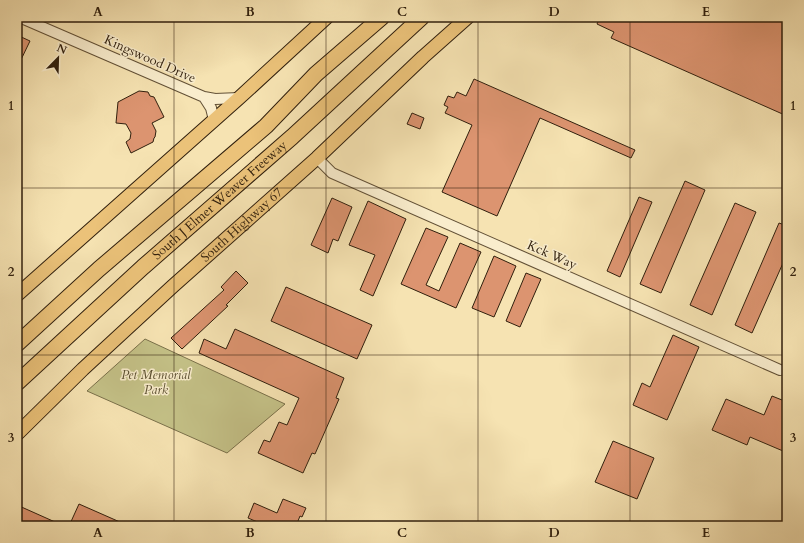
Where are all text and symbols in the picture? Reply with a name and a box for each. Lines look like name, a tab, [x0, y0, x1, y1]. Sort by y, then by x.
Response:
text: A	[93, 3, 103, 21]
text: B	[245, 3, 255, 21]
text: C	[397, 3, 407, 21]
text: D	[548, 3, 560, 21]
text: E	[702, 3, 710, 21]
street label: Kingswood Drive	[101, 31, 199, 87]
north arrow	[38, 38, 78, 78]
text: N	[54, 40, 69, 58]
text: 1	[8, 97, 14, 115]
text: 1	[790, 97, 796, 115]
street label: South J Elmer Weaver Freeway	[148, 136, 291, 264]
street label: South Highway 67	[197, 183, 287, 266]
street label: Kck Way	[524, 236, 580, 274]
text: 2	[8, 263, 15, 281]
text: 2	[790, 263, 797, 281]
park label: Pet Memorial Park	[121, 366, 191, 399]
text: 3	[8, 429, 15, 447]
text: 3	[790, 429, 797, 447]
text: A	[93, 524, 103, 542]
text: B	[245, 524, 255, 542]
text: C	[397, 524, 407, 542]
text: D	[548, 524, 560, 542]
text: E	[702, 524, 710, 542]

